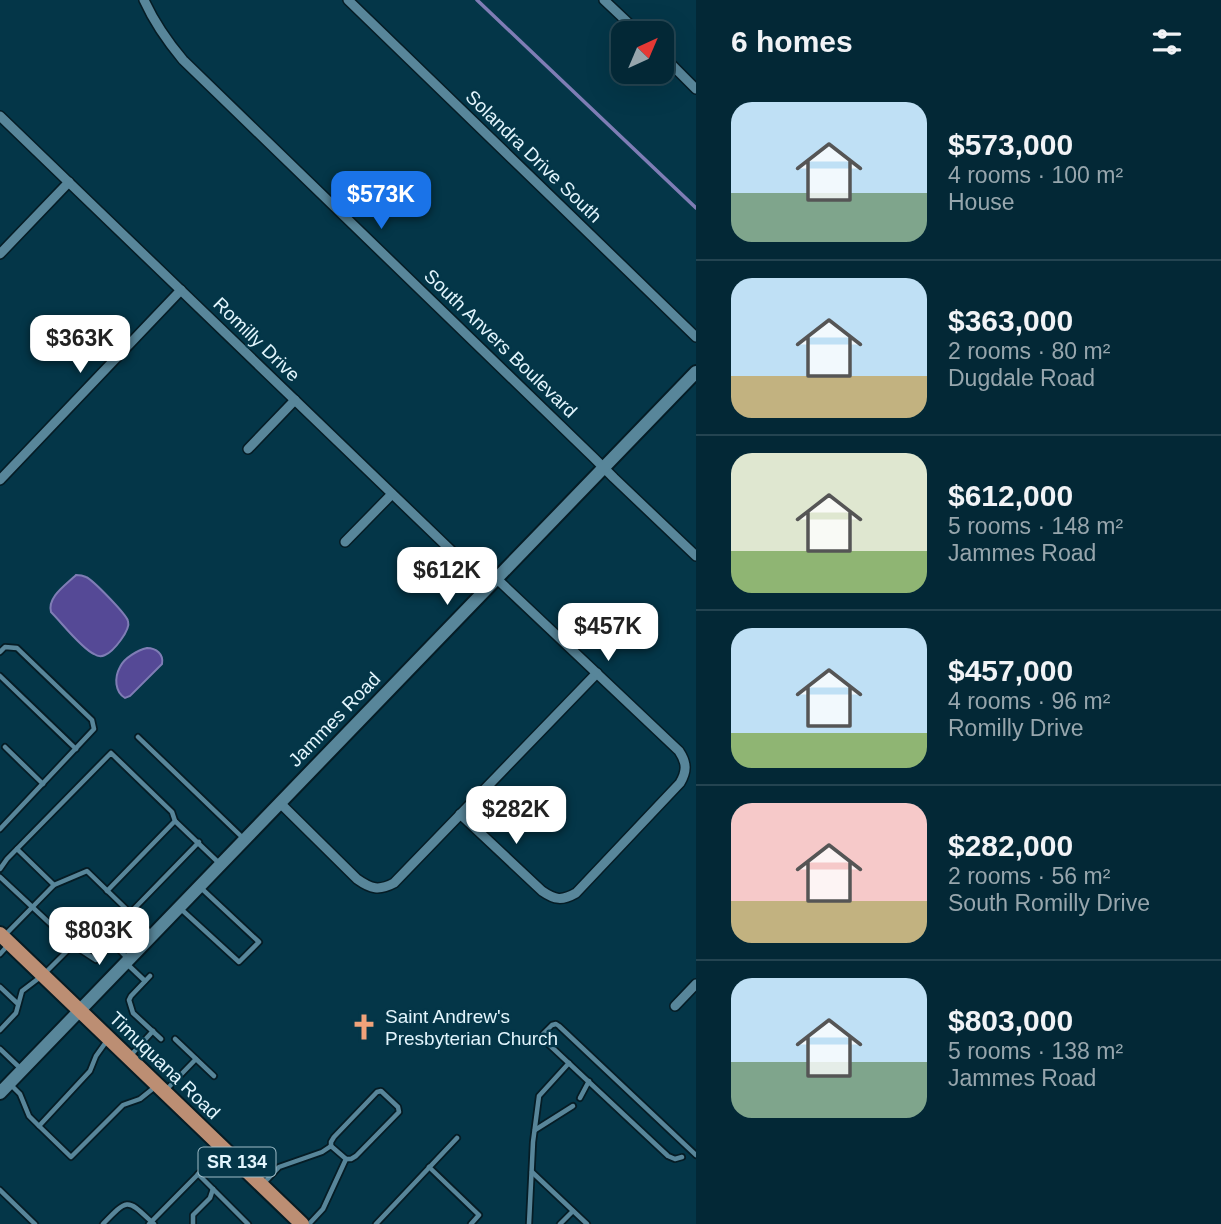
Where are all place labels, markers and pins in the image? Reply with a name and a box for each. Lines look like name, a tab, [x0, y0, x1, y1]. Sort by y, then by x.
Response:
pin: $573K	[332, 172, 430, 231]
pin: $363K	[31, 316, 129, 375]
pin: $612K	[398, 548, 496, 607]
pin: $457K	[559, 604, 657, 663]
pin: $282K	[467, 786, 565, 846]
pin: $803K	[50, 908, 148, 967]
place label: Saint Andrew's Presbyterian Church	[385, 1006, 558, 1049]
church icon: Saint Andrew's Presbyterian Church	[349, 1012, 379, 1042]

